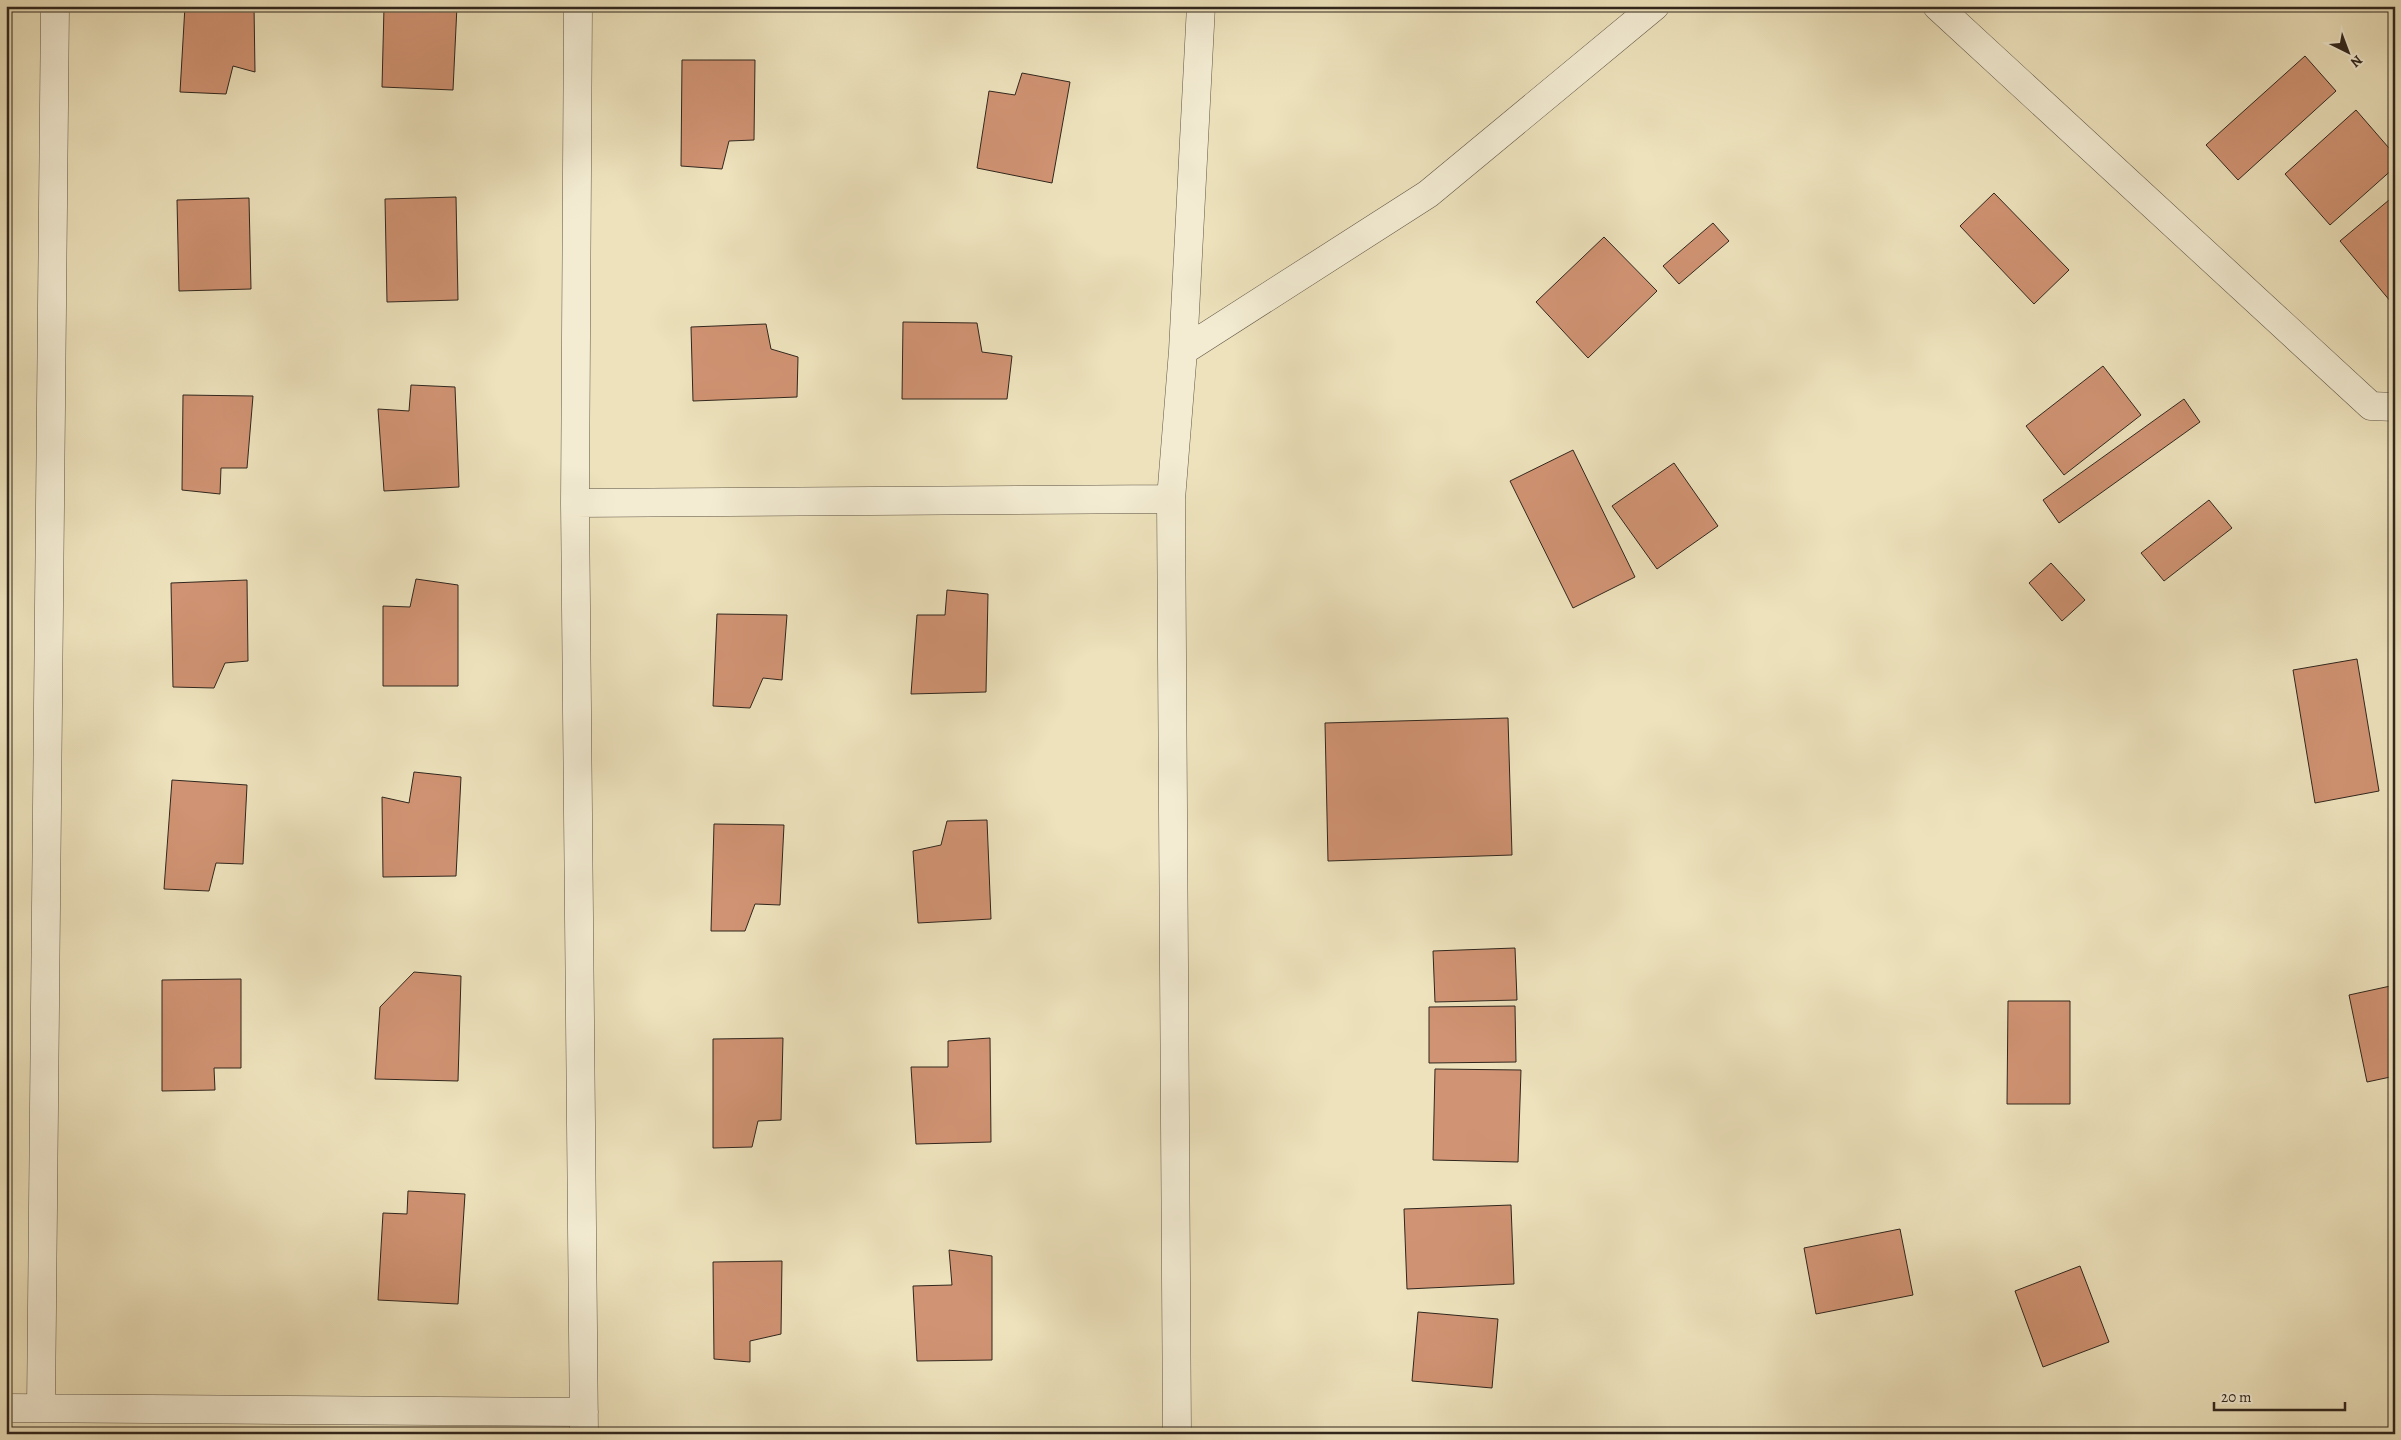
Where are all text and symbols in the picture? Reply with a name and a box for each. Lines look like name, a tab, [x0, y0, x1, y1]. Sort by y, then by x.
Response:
north arrow	[2324, 28, 2374, 78]
text: N	[2346, 51, 2367, 72]
scale bar	[2214, 1380, 2345, 1412]
text: 20 m	[2221, 1387, 2252, 1407]

